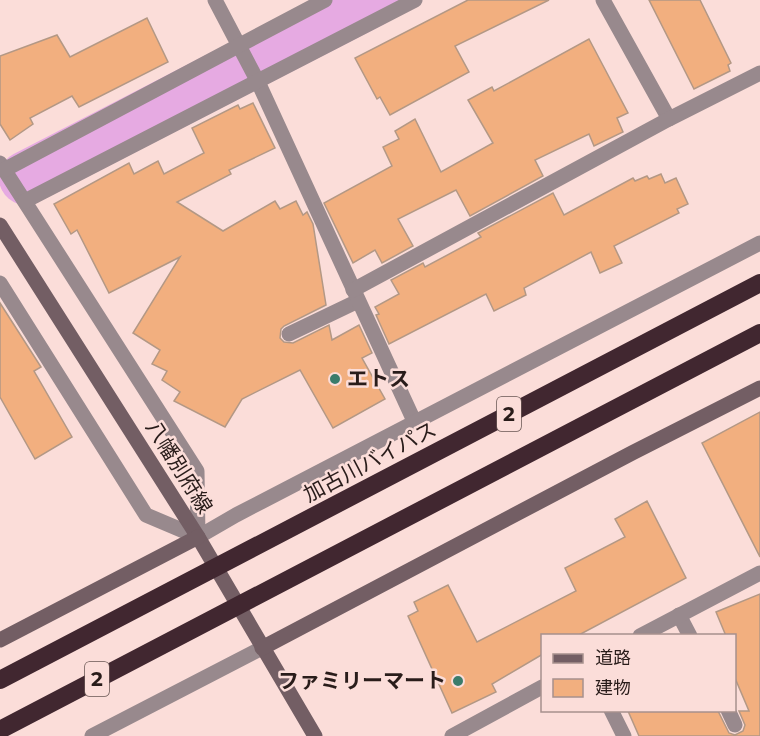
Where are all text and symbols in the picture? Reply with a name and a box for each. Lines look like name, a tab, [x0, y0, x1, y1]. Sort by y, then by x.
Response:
place label: エトス	[347, 366, 410, 391]
marker: エトス	[328, 372, 342, 386]
road number: 2	[497, 397, 521, 431]
street label: 八幡別府線	[141, 416, 218, 518]
street label: 加古川バイパス	[299, 416, 440, 507]
legend	[541, 634, 736, 712]
text: 道路	[595, 647, 631, 669]
road number: 2	[85, 662, 109, 696]
place label: ファミリーマート	[278, 668, 446, 693]
marker: ファミリーマート	[451, 674, 465, 688]
text: 建物	[595, 677, 631, 699]

